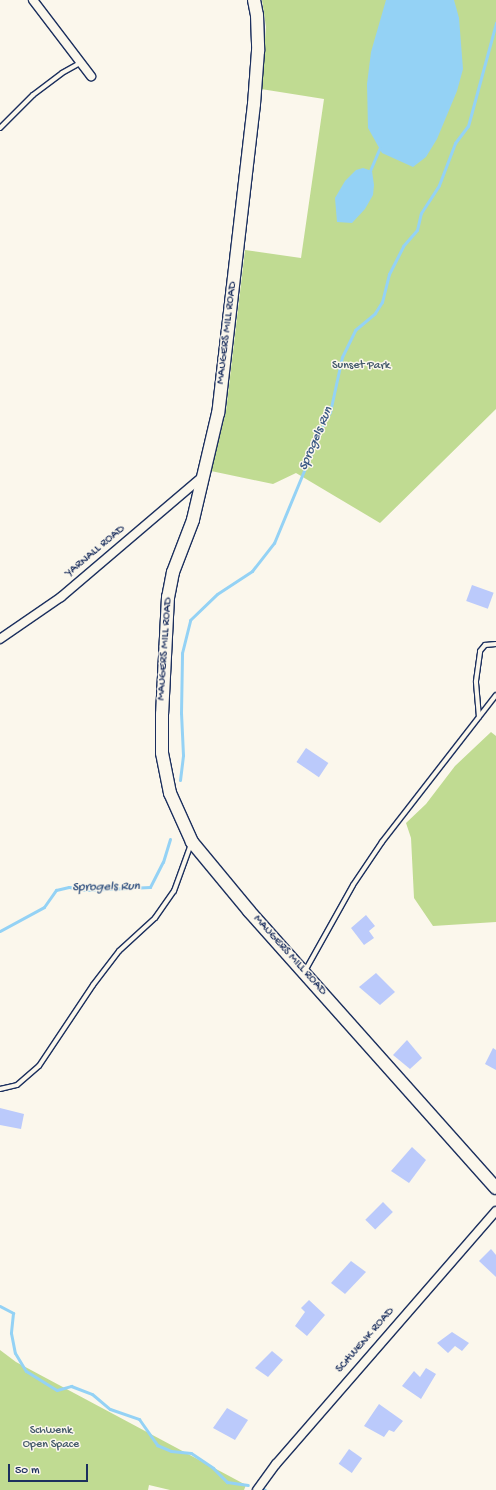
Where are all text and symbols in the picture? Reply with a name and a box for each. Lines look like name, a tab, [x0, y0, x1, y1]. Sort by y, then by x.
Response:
street label: MAUGERS MILL ROAD	[215, 281, 241, 385]
park label: Sunset Park	[332, 360, 390, 374]
water label: Sprogels Run	[297, 405, 337, 473]
street label: YARNALL ROAD	[63, 523, 129, 581]
street label: MAUGERS MILL ROAD	[155, 597, 177, 701]
water label: Sprogels Run	[72, 880, 140, 896]
street label: MAUGERS MILL ROAD	[249, 913, 329, 999]
street label: SCHWENK ROAD	[334, 1305, 398, 1377]
park label: Schwenk Open Space	[23, 1425, 79, 1453]
scale bar	[10, 1456, 90, 1482]
text: 50 m	[15, 1464, 40, 1478]

